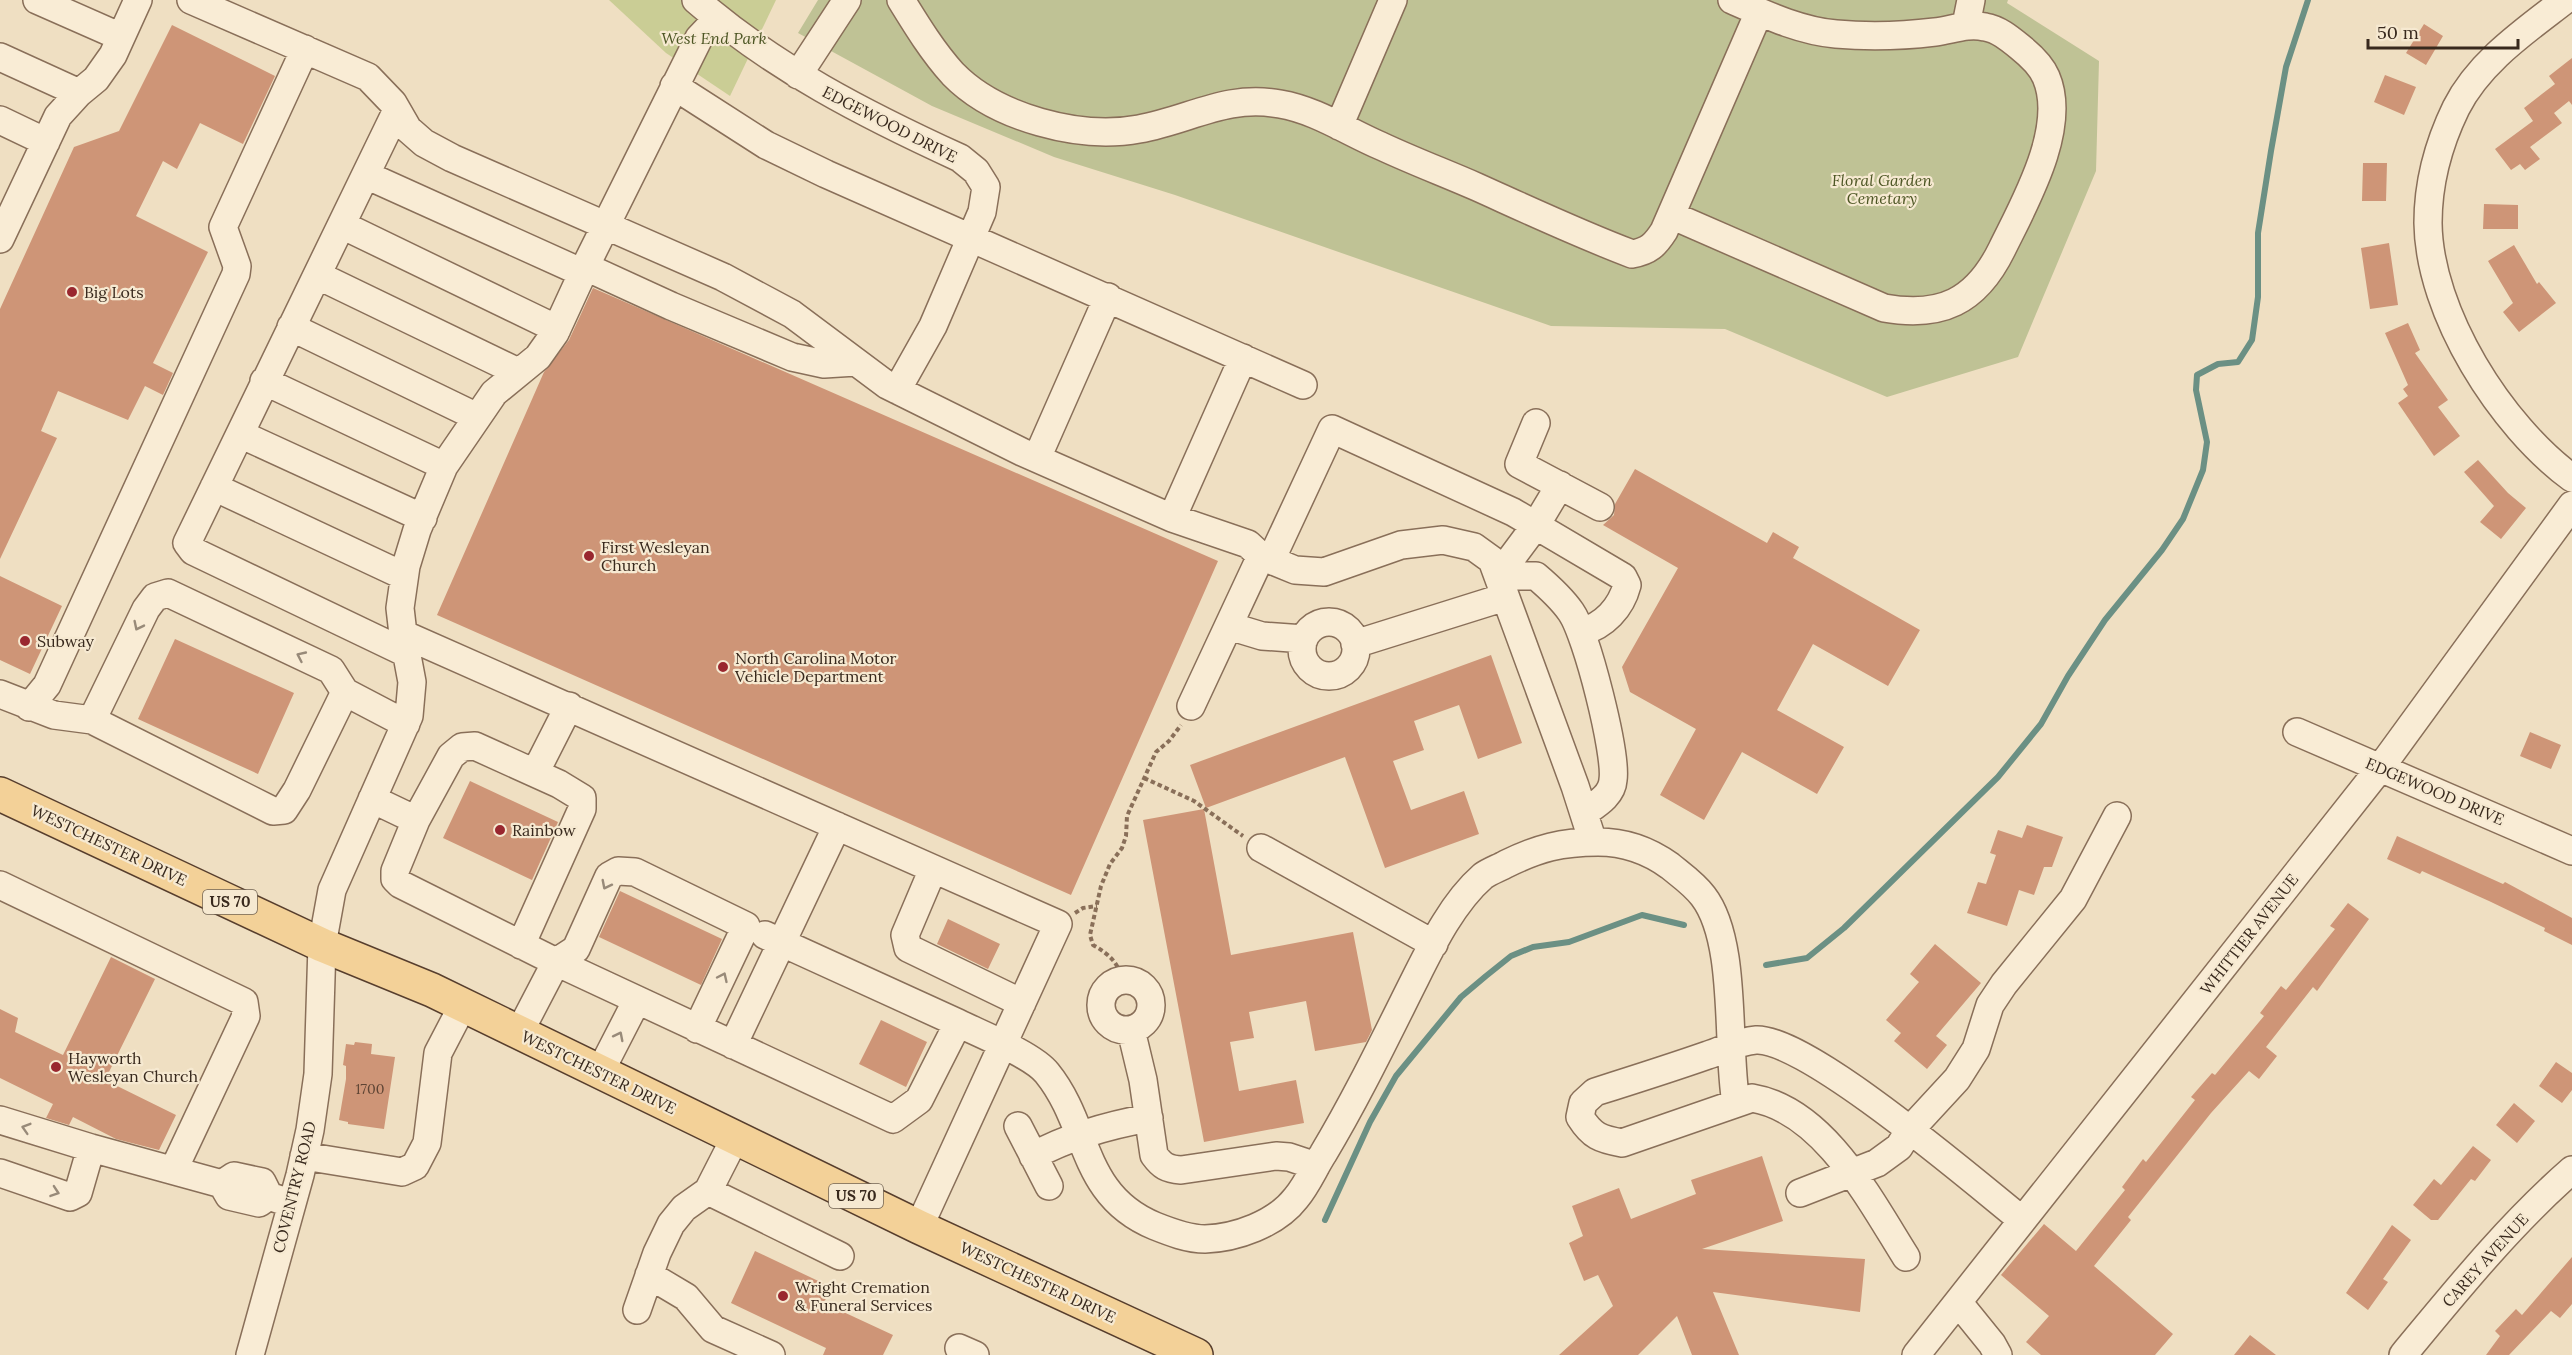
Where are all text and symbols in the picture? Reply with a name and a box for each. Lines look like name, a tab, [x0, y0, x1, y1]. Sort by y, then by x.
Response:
scale bar	[2368, 12, 2518, 50]
text: 50 m	[2377, 21, 2419, 44]
park label: West End Park	[661, 28, 767, 48]
street label: EDGEWOOD DRIVE	[819, 81, 961, 167]
park label: Floral Garden Cemetary	[1832, 170, 1932, 208]
place label: Big Lots	[84, 282, 144, 302]
marker: Big Lots	[65, 285, 79, 299]
place label: First Wesleyan Church	[601, 537, 710, 575]
marker: First Wesleyan Church	[582, 549, 596, 563]
one-way arrow	[133, 620, 145, 631]
place label: Subway	[37, 631, 95, 651]
marker: Subway	[18, 634, 32, 648]
place label: North Carolina Motor Vehicle Department	[734, 648, 897, 686]
one-way arrow	[297, 652, 308, 664]
marker: North Carolina Motor Vehicle Department	[716, 660, 730, 674]
street label: EDGEWOOD DRIVE	[2363, 753, 2507, 829]
street label: WESTCHESTER DRIVE	[28, 800, 190, 890]
place label: Rainbow	[512, 820, 576, 840]
marker: Rainbow	[493, 823, 507, 837]
street label: WHITTIER AVENUE	[2196, 870, 2302, 998]
one-way arrow	[601, 878, 613, 889]
road number: US 70	[203, 890, 257, 914]
one-way arrow	[715, 972, 727, 983]
street label: WESTCHESTER DRIVE	[518, 1026, 680, 1118]
one-way arrow	[611, 1032, 623, 1043]
place label: Hayworth Wesleyan Church	[68, 1048, 199, 1086]
marker: Hayworth Wesleyan Church	[49, 1060, 63, 1074]
house number: 1700	[356, 1080, 384, 1098]
street label: COVENTRY ROAD	[268, 1119, 320, 1255]
one-way arrow	[21, 1123, 31, 1135]
one-way arrow	[49, 1184, 60, 1197]
road number: US 70	[829, 1184, 883, 1208]
street label: CAREY AVENUE	[2438, 1209, 2532, 1311]
street label: WESTCHESTER DRIVE	[957, 1237, 1119, 1327]
place label: Wright Cremation & Funeral Services	[795, 1277, 932, 1315]
marker: Wright Cremation & Funeral Services	[776, 1289, 790, 1303]

